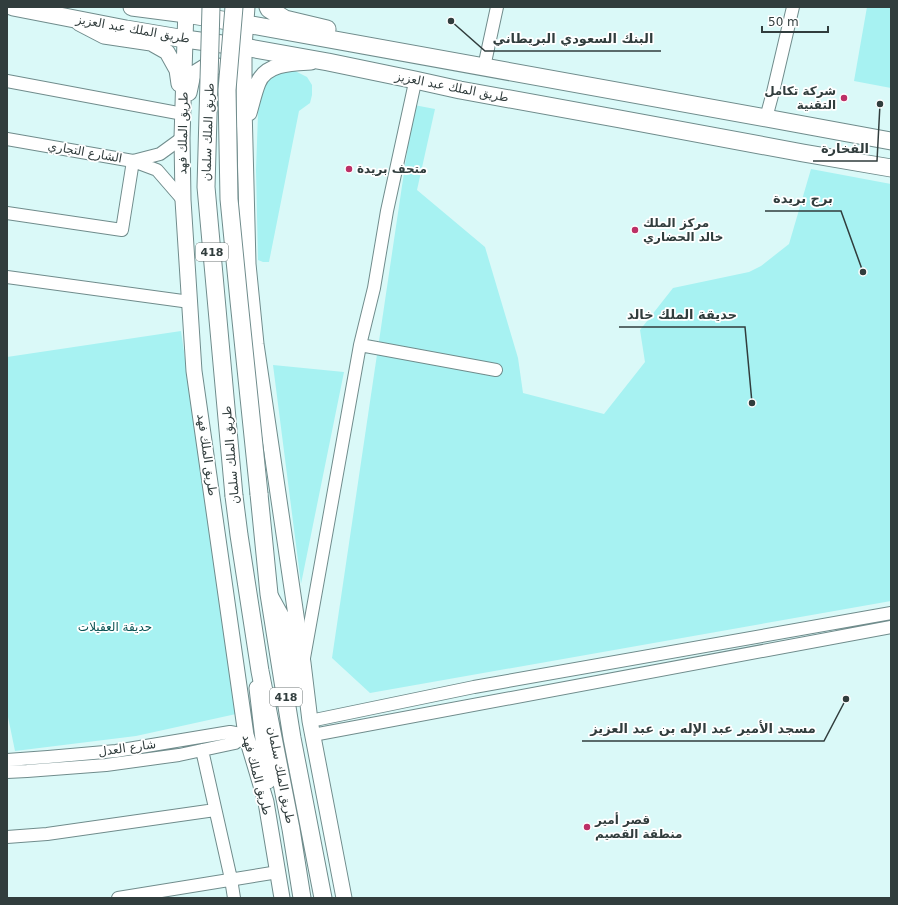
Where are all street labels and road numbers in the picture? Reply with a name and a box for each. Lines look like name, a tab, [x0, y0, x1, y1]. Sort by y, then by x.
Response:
street label: طريق الملك عبد العزيز	[74, 12, 191, 47]
street label: طريق الملك عبد العزيز	[393, 69, 510, 106]
street label: طريق الملك سلمان	[199, 82, 218, 182]
street label: طريق الملك فهد	[175, 92, 192, 175]
street label: الشارع التجاري	[47, 139, 123, 166]
road number: 418	[196, 243, 228, 261]
street label: طريق الملك سلمان	[220, 405, 243, 505]
street label: طريق الملك فهد	[193, 413, 220, 497]
road number: 418	[270, 688, 302, 706]
street label: طريق الملك سلمان	[264, 725, 297, 825]
street label: طريق الملك فهد	[239, 733, 274, 817]
street label: شارع العدل	[97, 737, 157, 760]

